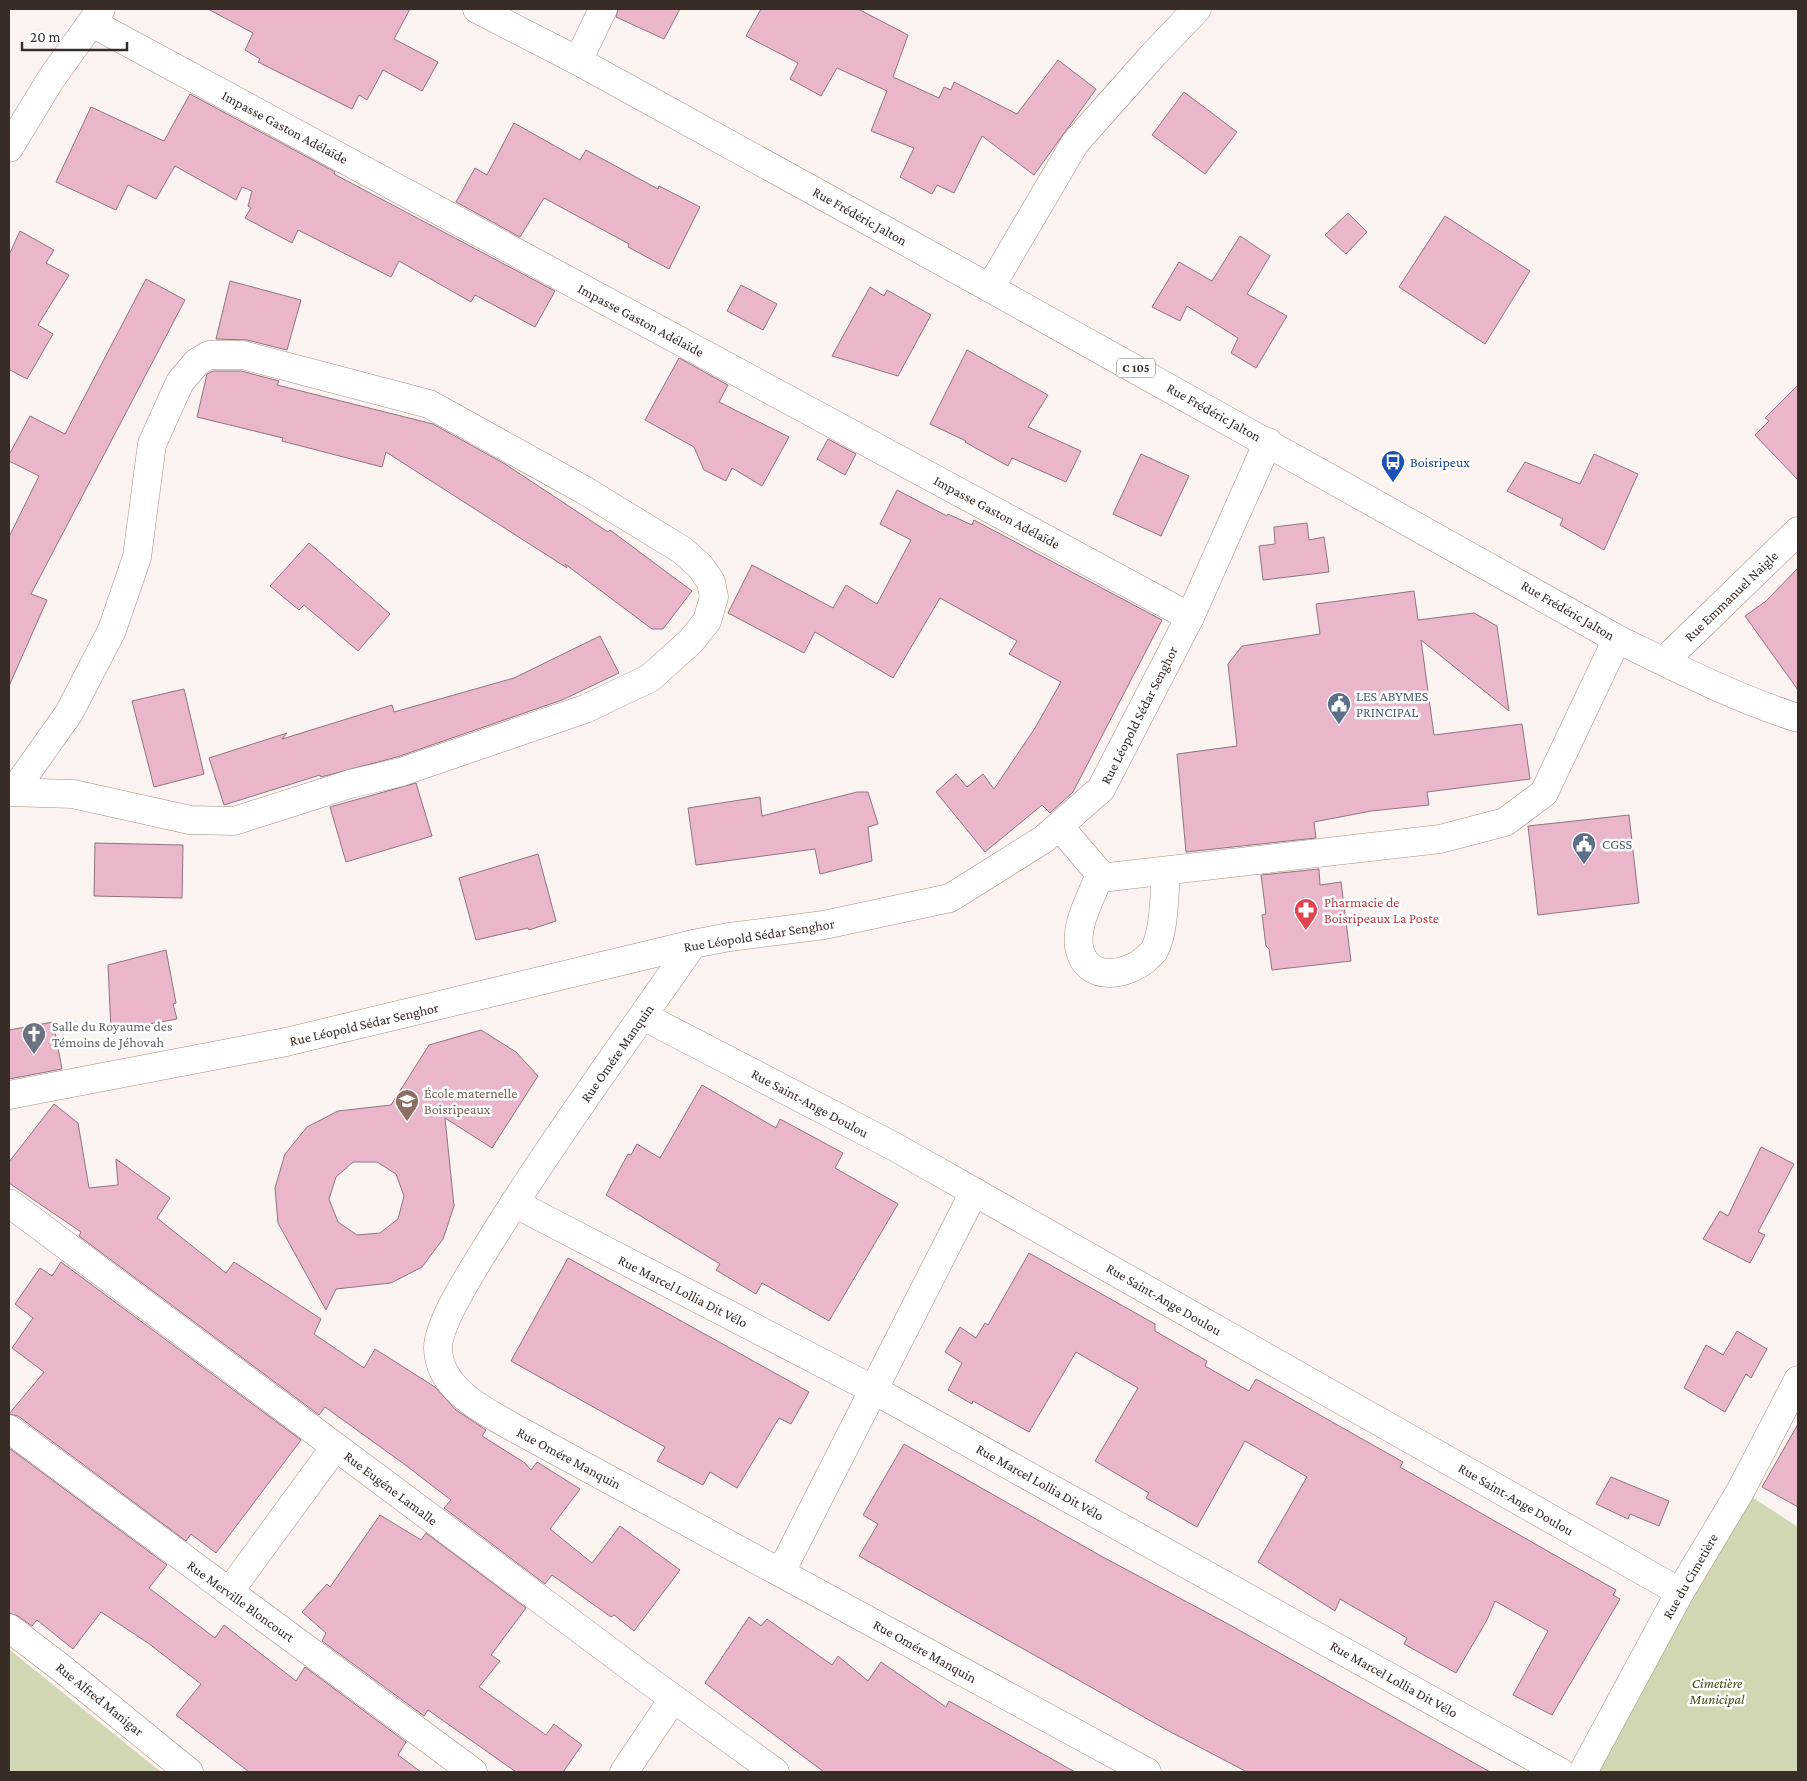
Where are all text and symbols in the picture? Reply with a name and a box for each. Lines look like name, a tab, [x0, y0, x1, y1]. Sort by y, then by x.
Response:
scale bar	[22, 20, 128, 52]
text: 20 m	[30, 29, 61, 45]
street label: Impasse Gaston Adélaïde	[219, 87, 351, 167]
street label: Rue Frédéric Jalton	[810, 183, 910, 249]
street label: Impasse Gaston Adélaïde	[575, 280, 707, 360]
road number: C 105	[1117, 358, 1155, 378]
street label: Rue Frédéric Jalton	[1164, 379, 1264, 445]
bus stop icon: Boisripeux	[1380, 449, 1406, 483]
place label: Boisripeux	[1410, 454, 1470, 470]
street label: Impasse Gaston Adélaïde	[931, 472, 1063, 552]
street label: Rue Emmanuel Naigle	[1681, 547, 1781, 645]
street label: Rue Frédéric Jalton	[1518, 577, 1618, 644]
street label: Rue Léopold Sédar Senghor	[1097, 643, 1181, 787]
place label: LES ABYMES PRINCIPAL	[1356, 688, 1429, 720]
public building icon: LES ABYMES PRINCIPAL	[1326, 691, 1352, 725]
public building icon: CGSS	[1571, 831, 1597, 865]
place label: CGSS	[1602, 836, 1633, 852]
place label: Pharmacie de Boisripeaux La Poste	[1324, 894, 1439, 926]
pharmacy icon: Pharmacie de Boisripeaux La Poste	[1293, 897, 1319, 931]
street label: Rue Léopold Sédar Senghor	[682, 915, 836, 955]
street label: Rue Léopold Sédar Senghor	[288, 999, 440, 1049]
street label: Rue Omére Manquin	[577, 1001, 657, 1105]
place label: Salle du Royaume des Témoins de Jéhovah	[52, 1018, 172, 1050]
church icon: Salle du Royaume des Témoins de Jéhovah	[21, 1021, 47, 1055]
street label: Rue Saint-Ange Doulou	[749, 1065, 872, 1141]
place label: École maternelle Boisripeaux	[424, 1085, 517, 1117]
school or university icon: École maternelle Boisripeaux	[394, 1088, 420, 1122]
street label: Rue Marcel Lollia Dit Vélo	[616, 1251, 750, 1331]
street label: Rue Saint-Ange Doulou	[1104, 1259, 1225, 1339]
street label: Rue Omére Manquin	[514, 1424, 624, 1492]
street label: Rue Marcel Lollia Dit Vélo	[973, 1440, 1107, 1524]
street label: Rue Eugéne Lamalle	[341, 1448, 441, 1528]
street label: Rue Saint-Ange Doulou	[1456, 1459, 1577, 1539]
street label: Rue du Cimetière	[1659, 1531, 1721, 1621]
street label: Rue Merville Bloncourt	[184, 1557, 298, 1645]
street label: Rue Omére Manquin	[871, 1616, 980, 1686]
street label: Rue Marcel Lollia Dit Vélo	[1327, 1637, 1461, 1721]
street label: Rue Alfred Manigar	[53, 1659, 147, 1739]
park label: Cimetière Municipal	[1689, 1675, 1745, 1707]

